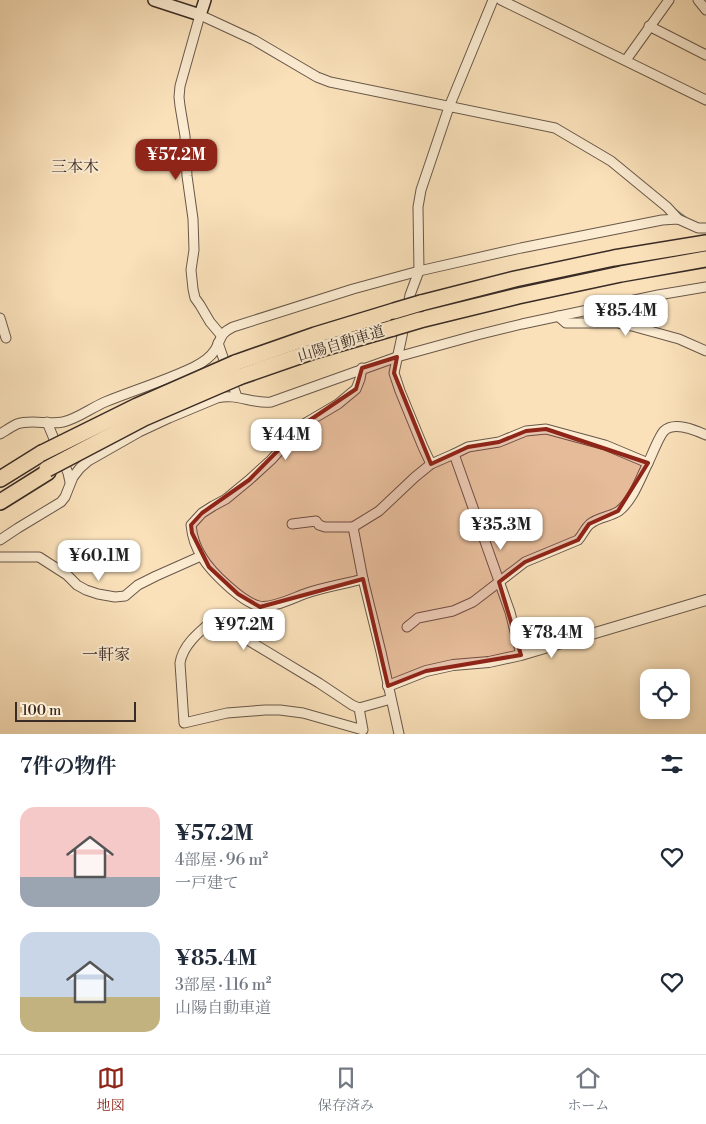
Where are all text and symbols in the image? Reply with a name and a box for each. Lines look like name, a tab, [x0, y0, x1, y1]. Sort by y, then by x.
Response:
pin: ¥57.2M	[135, 138, 217, 181]
text: ¥57.2M	[146, 145, 206, 165]
district label: 三本木	[51, 157, 99, 177]
pin: ¥85.4M	[585, 294, 667, 337]
text: ¥85.4M	[595, 301, 657, 321]
street label: 山陽自動車道	[295, 322, 387, 366]
pin: ¥44M	[256, 418, 316, 461]
text: ¥44M	[262, 425, 310, 445]
pin: ¥35.3M	[460, 508, 542, 551]
text: ¥35.3M	[471, 515, 531, 535]
pin: ¥60.1M	[58, 540, 140, 582]
text: ¥60.1M	[69, 546, 130, 566]
pin: ¥97.2M	[203, 608, 285, 651]
text: ¥97.2M	[214, 615, 274, 635]
pin: ¥78.4M	[511, 616, 593, 659]
text: ¥78.4M	[521, 623, 583, 643]
district label: 一軒家	[82, 645, 130, 665]
map controls	[640, 669, 690, 719]
button: locate	[640, 669, 690, 719]
scale bar	[15, 699, 136, 722]
text: 100 m	[22, 702, 61, 720]
icon: filters	[658, 750, 686, 778]
text: 7件の物件	[20, 754, 116, 780]
text: ¥57.2M	[175, 821, 253, 847]
icon: home	[60, 827, 120, 887]
icon: heart	[658, 843, 686, 871]
text: 4部屋 · 96 m²	[175, 850, 268, 870]
text: 一戸建て	[175, 873, 239, 893]
text: ¥85.4M	[175, 946, 257, 972]
icon: home	[60, 952, 120, 1012]
icon: heart	[658, 968, 686, 996]
text: 3部屋 · 116 m²	[175, 975, 271, 995]
text: 山陽自動車道	[175, 998, 271, 1018]
tab: 地図	[97, 1064, 125, 1115]
tab: 保存済み	[318, 1064, 374, 1115]
tab: ホーム	[567, 1064, 609, 1115]

